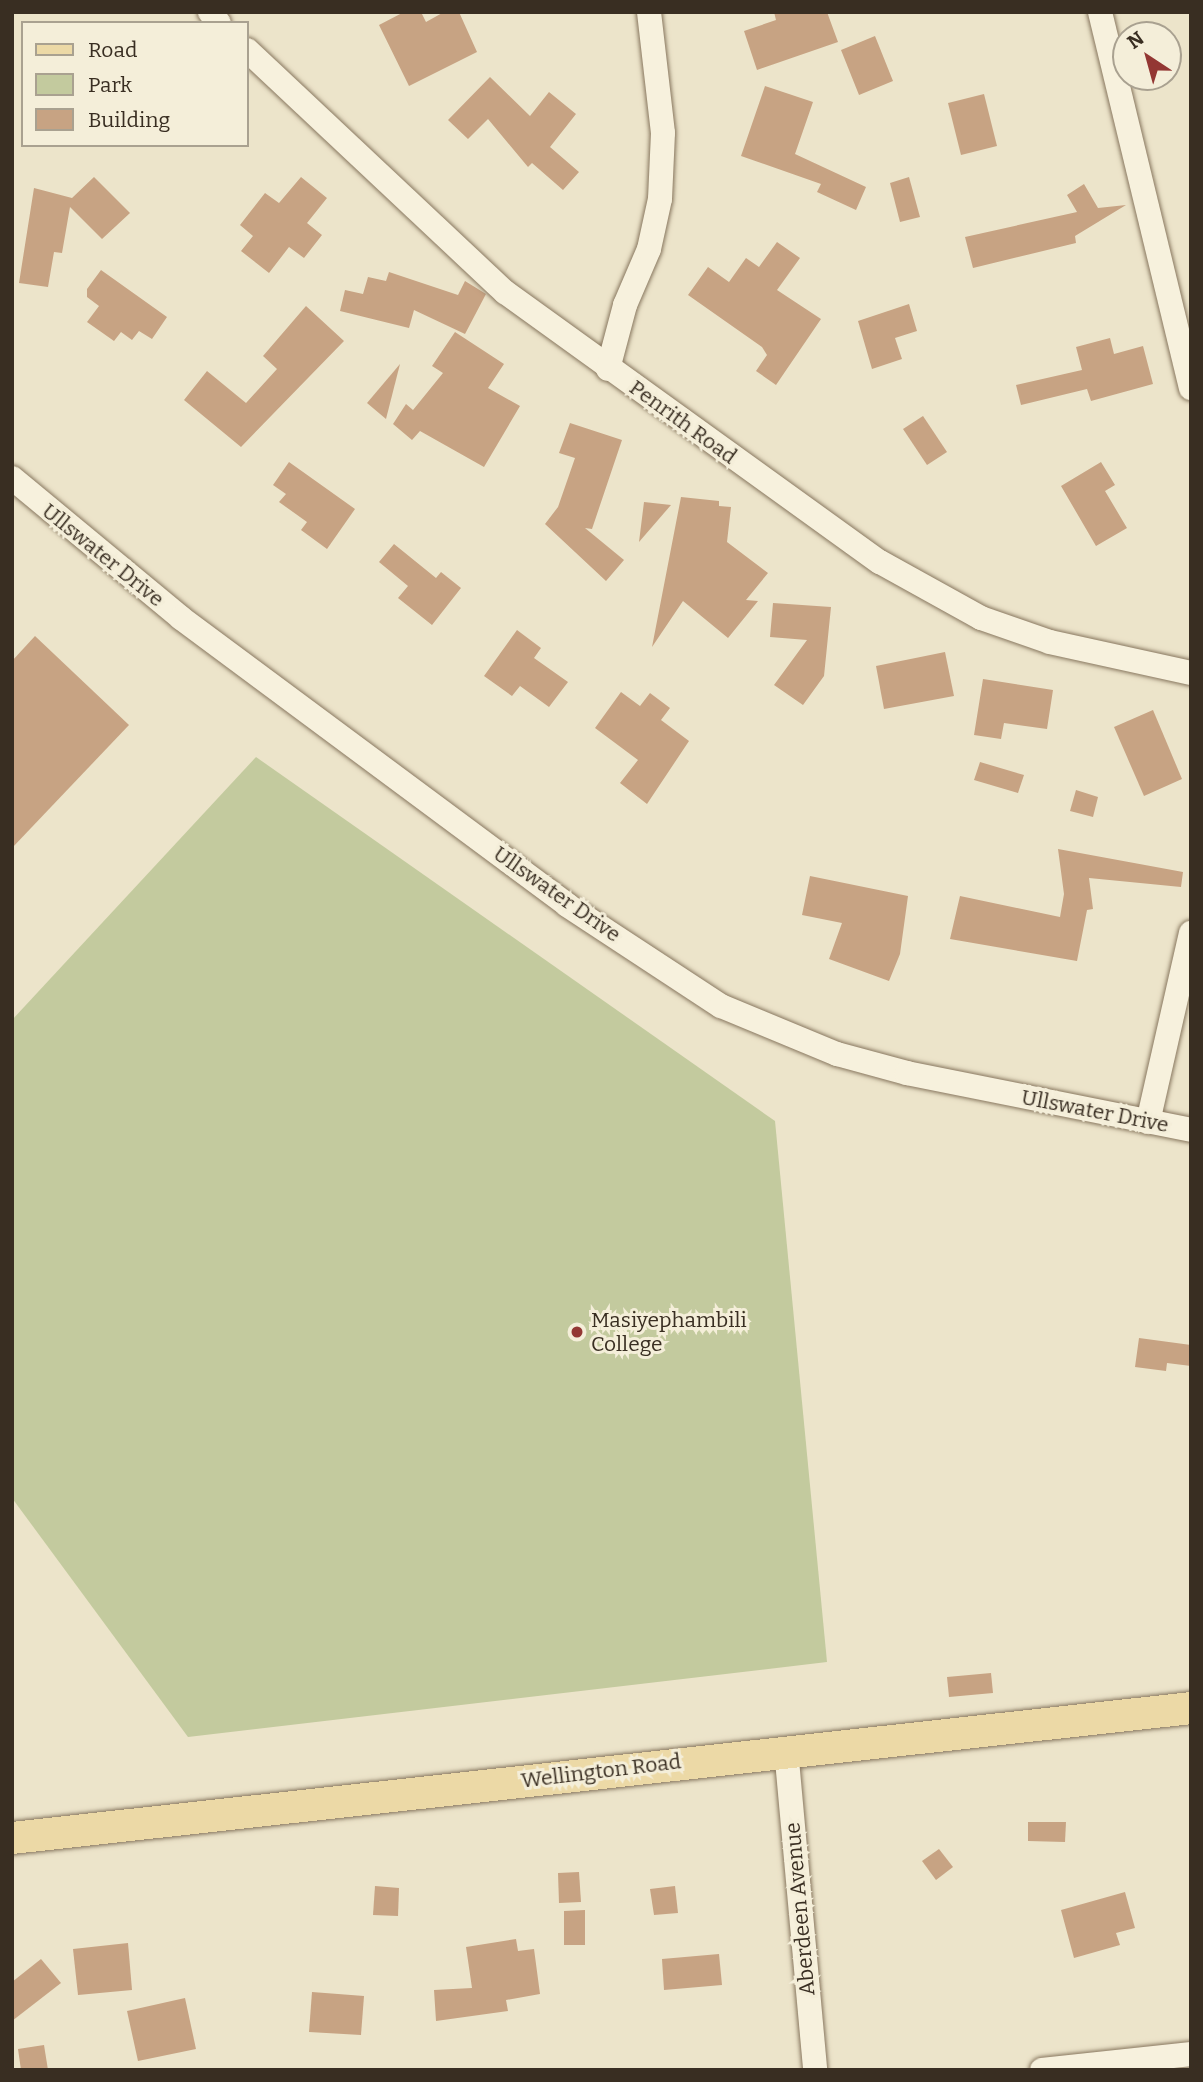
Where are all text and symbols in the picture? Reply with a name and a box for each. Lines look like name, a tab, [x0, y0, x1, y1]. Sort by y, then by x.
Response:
legend	[21, 21, 248, 147]
north arrow	[1112, 21, 1182, 91]
text: N	[1123, 27, 1148, 54]
text: Road	[88, 37, 137, 63]
text: Park	[88, 72, 132, 98]
text: Building	[88, 107, 170, 133]
street label: Penrith Road	[625, 375, 741, 469]
street label: Ullswater Drive	[37, 498, 169, 612]
street label: Ullswater Drive	[489, 841, 625, 947]
street label: Ullswater Drive	[1019, 1084, 1171, 1138]
place label: Masiyephambili College	[591, 1307, 747, 1357]
marker: Masiyephambili College	[569, 1324, 585, 1340]
street label: Wellington Road	[520, 1749, 682, 1793]
street label: Aberdeen Avenue	[780, 1821, 820, 1997]

